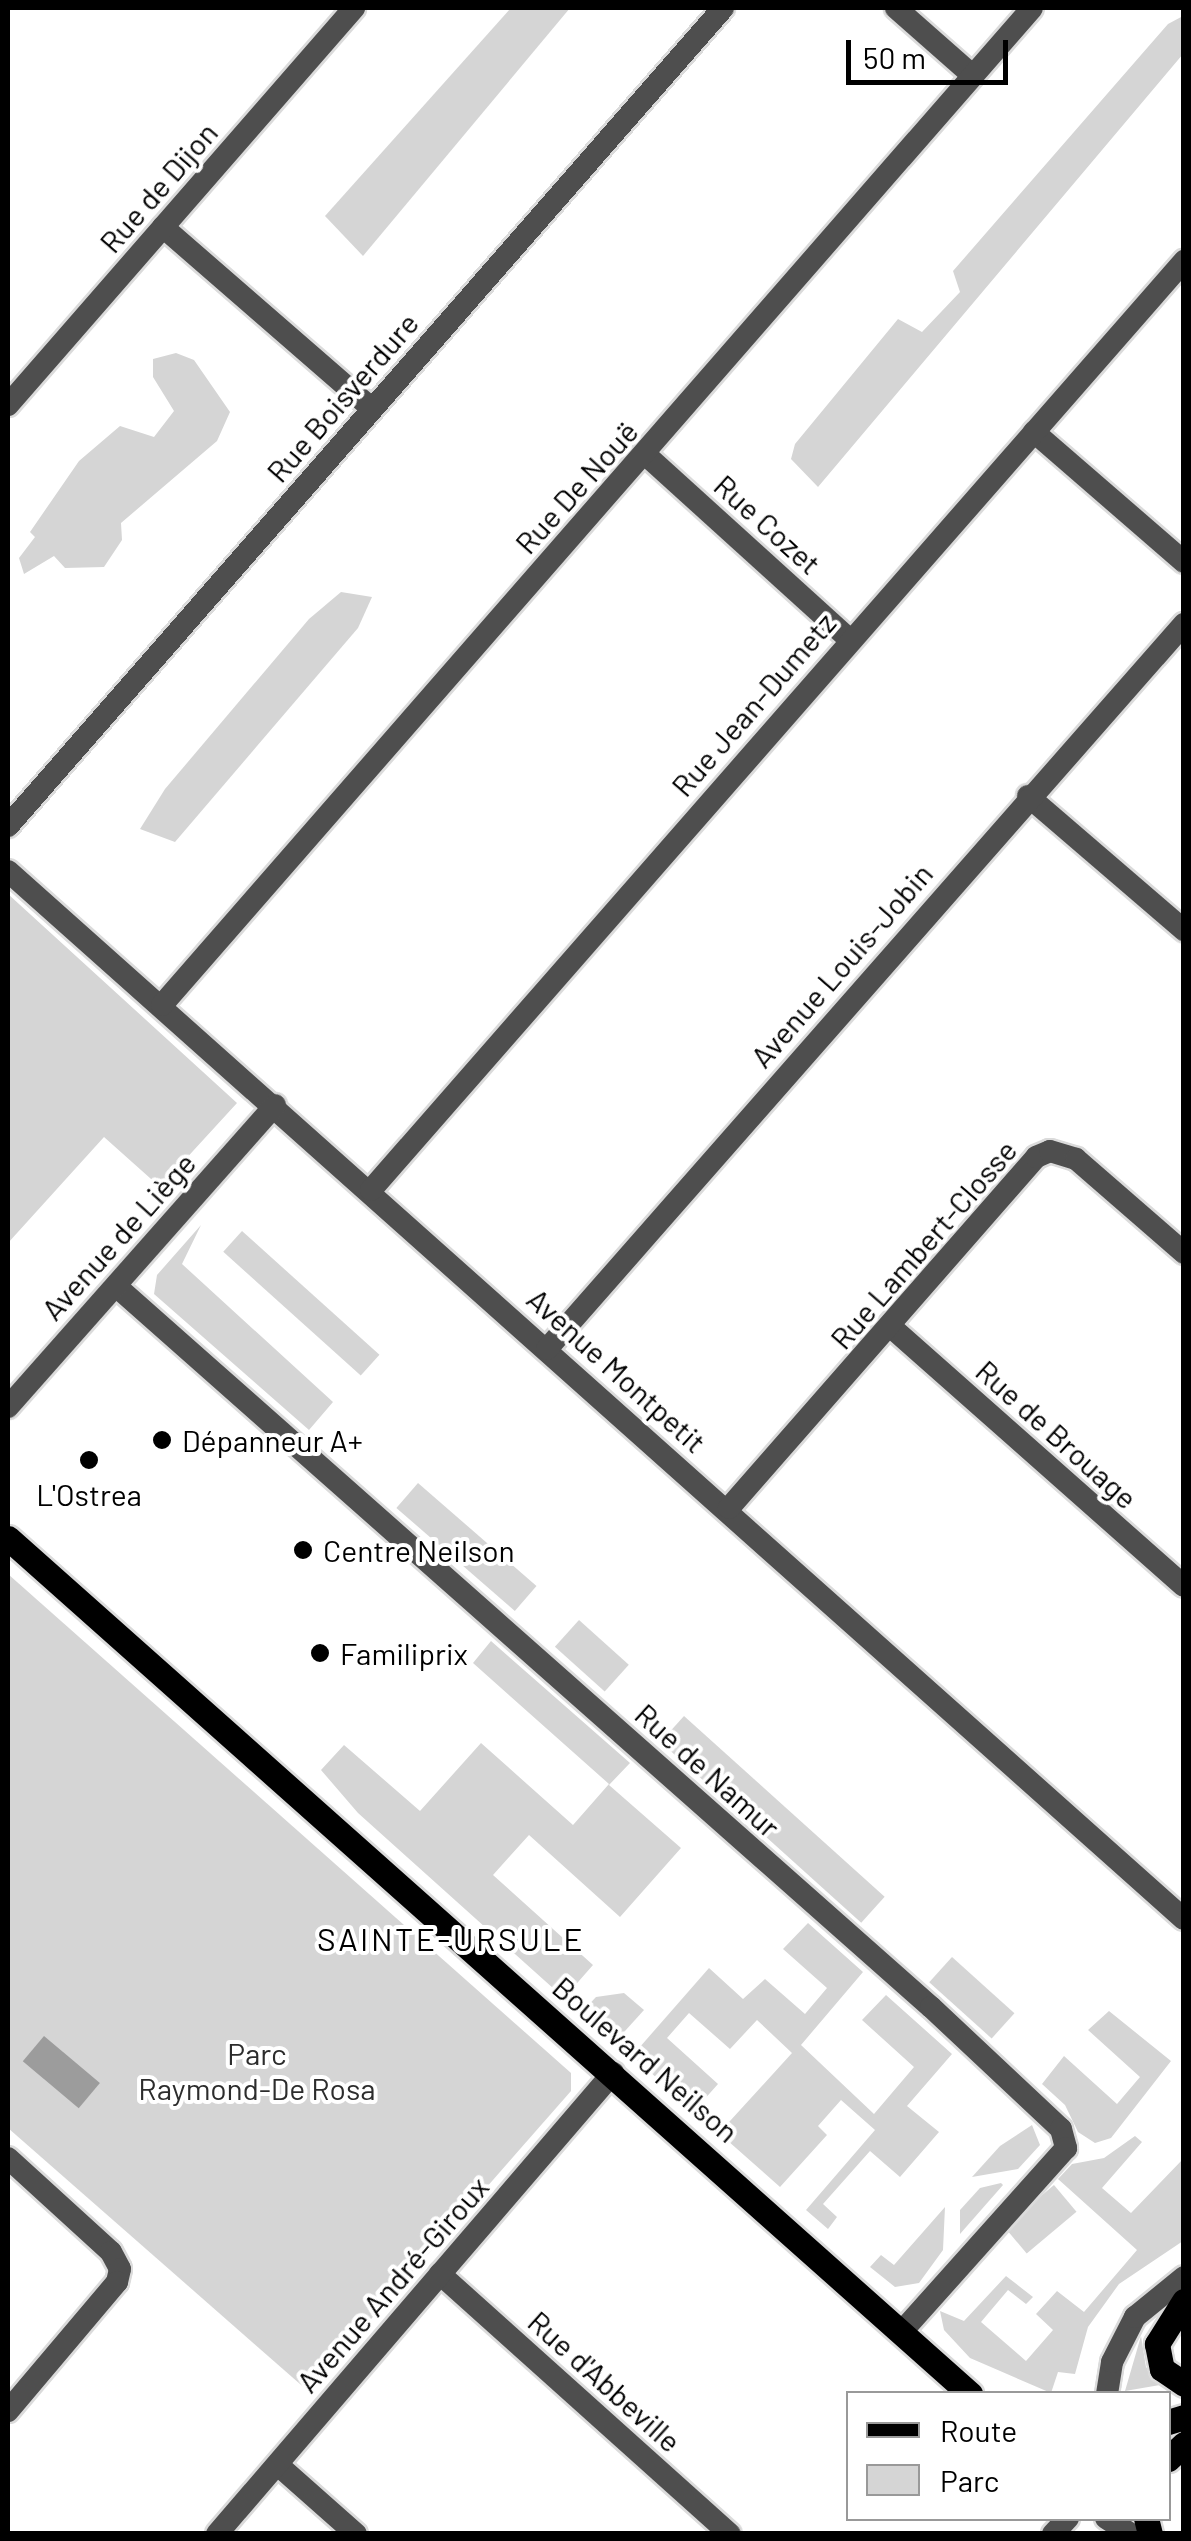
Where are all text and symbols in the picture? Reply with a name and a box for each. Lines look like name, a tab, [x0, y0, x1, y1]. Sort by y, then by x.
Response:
scale bar	[851, 20, 1014, 82]
text: 50 m	[863, 39, 926, 75]
street label: Rue de Dijon	[92, 114, 224, 260]
street label: Rue Boisverdure	[259, 305, 425, 489]
street label: Rue De Nouë	[507, 413, 645, 561]
street label: Rue Cozet	[707, 467, 829, 581]
street label: Rue Jean-Dumetz	[663, 605, 843, 803]
street label: Avenue Louis-Jobin	[743, 856, 939, 1074]
street label: Rue Lambert-Closse	[822, 1132, 1024, 1356]
street label: Avenue de Liège	[34, 1145, 202, 1327]
street label: Avenue Montpetit	[520, 1280, 714, 1460]
street label: Rue de Brouage	[969, 1352, 1145, 1516]
place label: Dépanneur A+	[182, 1422, 363, 1458]
marker: Dépanneur A+	[151, 1429, 173, 1451]
marker: L'Ostrea	[78, 1449, 100, 1471]
place label: L'Ostrea	[36, 1476, 142, 1512]
place label: Centre Neilson	[323, 1532, 515, 1568]
marker: Centre Neilson	[292, 1539, 314, 1561]
place label: Familiprix	[340, 1635, 468, 1671]
marker: Familiprix	[309, 1642, 331, 1664]
street label: Rue de Namur	[628, 1696, 788, 1844]
district label: SAINTE-URSULE	[317, 1919, 585, 1957]
street label: Boulevard Neilson	[546, 1969, 746, 2149]
park label: Parc Raymond-De Rosa	[138, 2035, 376, 2106]
street label: Avenue André-Giroux	[289, 2169, 495, 2399]
street label: Rue d'Abbeville	[521, 2303, 689, 2459]
legend	[846, 2391, 1171, 2521]
text: Route	[940, 2412, 1017, 2448]
text: Parc	[940, 2462, 999, 2498]

